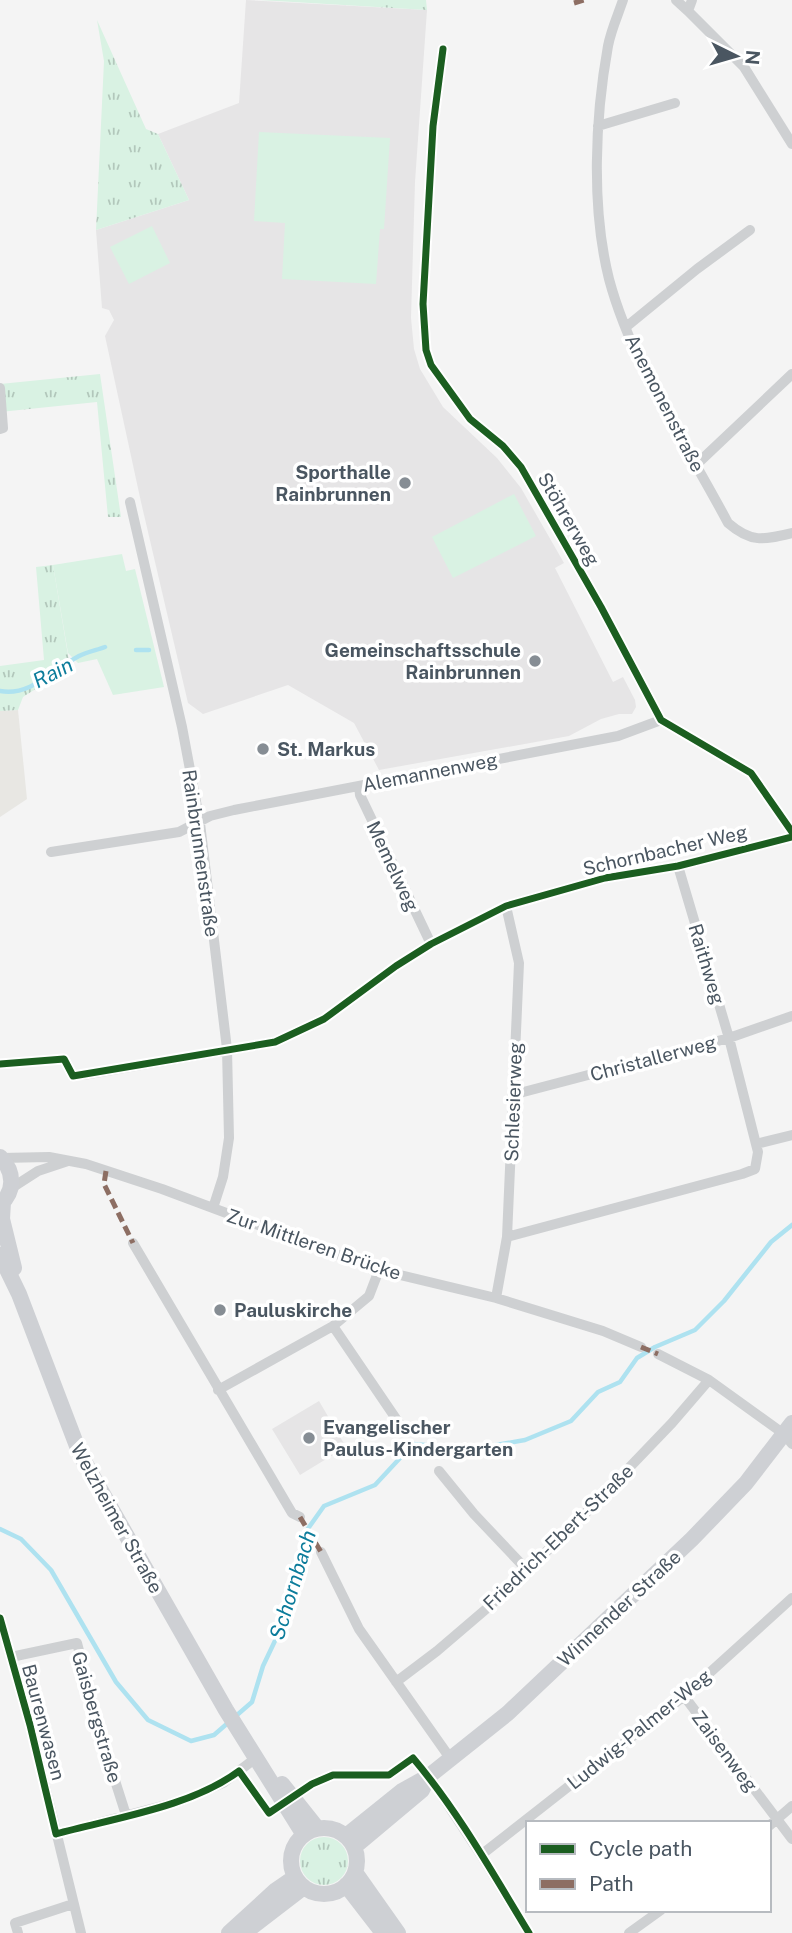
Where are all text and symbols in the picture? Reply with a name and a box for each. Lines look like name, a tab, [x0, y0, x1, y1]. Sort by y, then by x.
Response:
north arrow	[701, 21, 771, 91]
text: N	[741, 49, 765, 66]
street label: Anemonenstraße	[621, 331, 709, 475]
place label: Sporthalle Rainbrunnen	[275, 461, 391, 505]
street label: Stöhrerweg	[533, 468, 605, 570]
marker: Sporthalle Rainbrunnen	[397, 475, 413, 491]
place label: Gemeinschaftsschule Rainbrunnen	[325, 639, 521, 683]
water label: Rain	[29, 652, 77, 693]
marker: Gemeinschaftsschule Rainbrunnen	[527, 653, 543, 669]
place label: St. Markus	[277, 738, 375, 760]
marker: St. Markus	[255, 741, 271, 757]
street label: Alemannenweg	[361, 748, 499, 796]
street label: Rainbrunnenstraße	[178, 768, 224, 938]
street label: Memelweg	[362, 817, 424, 915]
street label: Schornbacher Weg	[581, 820, 750, 880]
street label: Raithweg	[684, 921, 730, 1007]
street label: Christallerweg	[587, 1031, 719, 1085]
street label: Schlesierweg	[500, 1042, 526, 1162]
street label: Zur Mittleren Brücke	[224, 1204, 404, 1284]
place label: Pauluskirche	[234, 1299, 352, 1321]
marker: Pauluskirche	[212, 1302, 228, 1318]
place label: Evangelischer Paulus-Kindergarten	[323, 1416, 513, 1460]
marker: Evangelischer Paulus-Kindergarten	[301, 1430, 317, 1446]
street label: Welzheimer Straße	[67, 1439, 167, 1597]
street label: Friedrich-Ebert-Straße	[478, 1460, 638, 1614]
water label: Schornbach	[264, 1527, 321, 1643]
street label: Winnender Straße	[553, 1545, 685, 1671]
street label: Gaisbergstraße	[68, 1649, 126, 1785]
street label: Baurenwasen	[18, 1661, 70, 1783]
street label: Ludwig-Palmer-Weg	[563, 1664, 715, 1794]
street label: Zaisenweg	[687, 1706, 763, 1796]
legend	[526, 1821, 771, 1912]
text: Cycle path	[589, 1836, 692, 1861]
text: Path	[589, 1871, 634, 1896]

